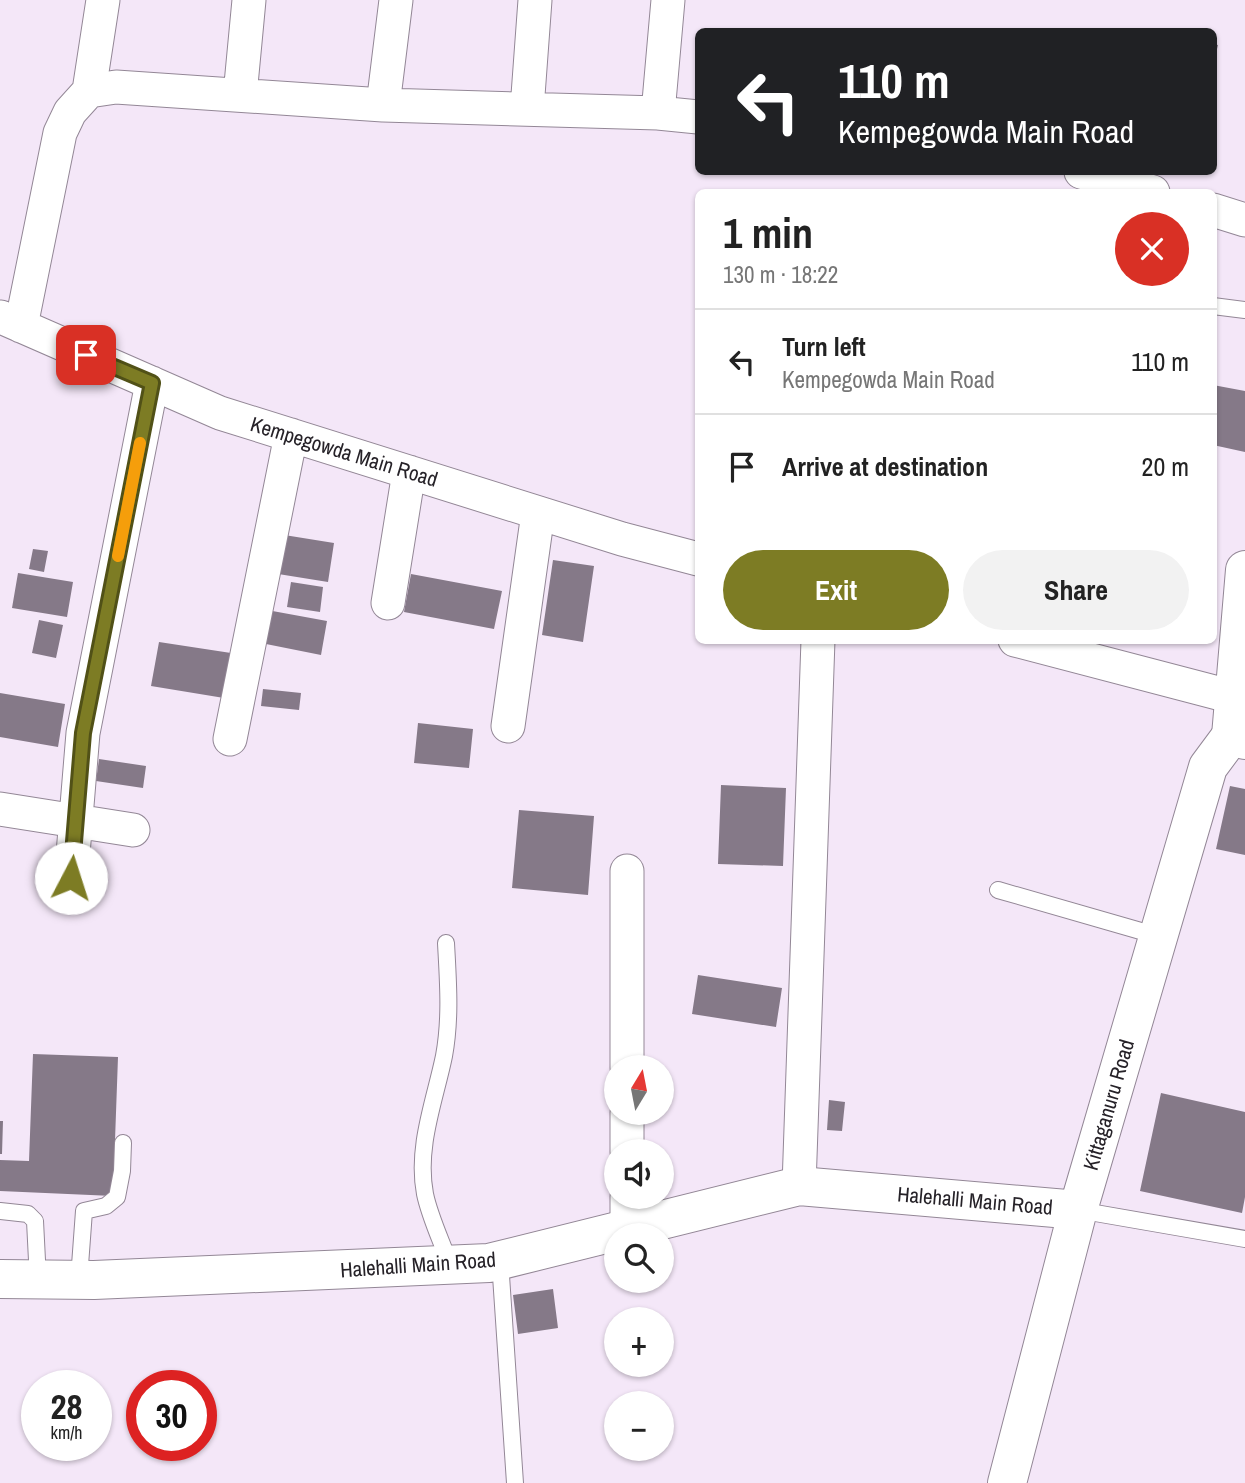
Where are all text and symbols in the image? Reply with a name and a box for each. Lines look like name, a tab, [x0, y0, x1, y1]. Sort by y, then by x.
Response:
text: 110 m	[838, 47, 950, 113]
icon: left	[723, 56, 814, 147]
text: Kempegowda Main Road	[838, 110, 1134, 153]
text: 1 min	[723, 205, 813, 261]
button: close	[1115, 212, 1189, 286]
text: 130 m · 18:22	[723, 259, 838, 290]
pin	[56, 325, 116, 385]
text: Turn left	[782, 329, 866, 364]
icon: arrive	[67, 336, 105, 374]
icon: left	[723, 343, 761, 381]
text: 110 m	[1131, 344, 1189, 379]
text: Kempegowda Main Road	[782, 364, 995, 395]
street label: Kempegowda Main Road	[247, 409, 441, 494]
icon: arrive	[723, 448, 761, 486]
text: Arrive at destination	[782, 449, 988, 484]
text: 20 m	[1142, 449, 1189, 484]
button: Exit	[723, 550, 949, 630]
button: Share	[963, 550, 1189, 630]
position arrow	[34, 841, 108, 915]
street label: Kittaganuru Road	[1076, 1036, 1141, 1174]
north arrow	[604, 1055, 674, 1125]
map controls	[604, 1055, 674, 1461]
button: sound	[604, 1139, 674, 1209]
street label: Halehalli Main Road	[896, 1179, 1054, 1222]
button: search	[604, 1223, 674, 1293]
street label: Halehalli Main Road	[339, 1245, 497, 1284]
button: +	[604, 1307, 674, 1377]
speed limit sign: 30	[126, 1370, 217, 1461]
text: 28	[51, 1383, 82, 1430]
button: −	[604, 1391, 674, 1461]
text: km/h	[51, 1420, 83, 1445]

